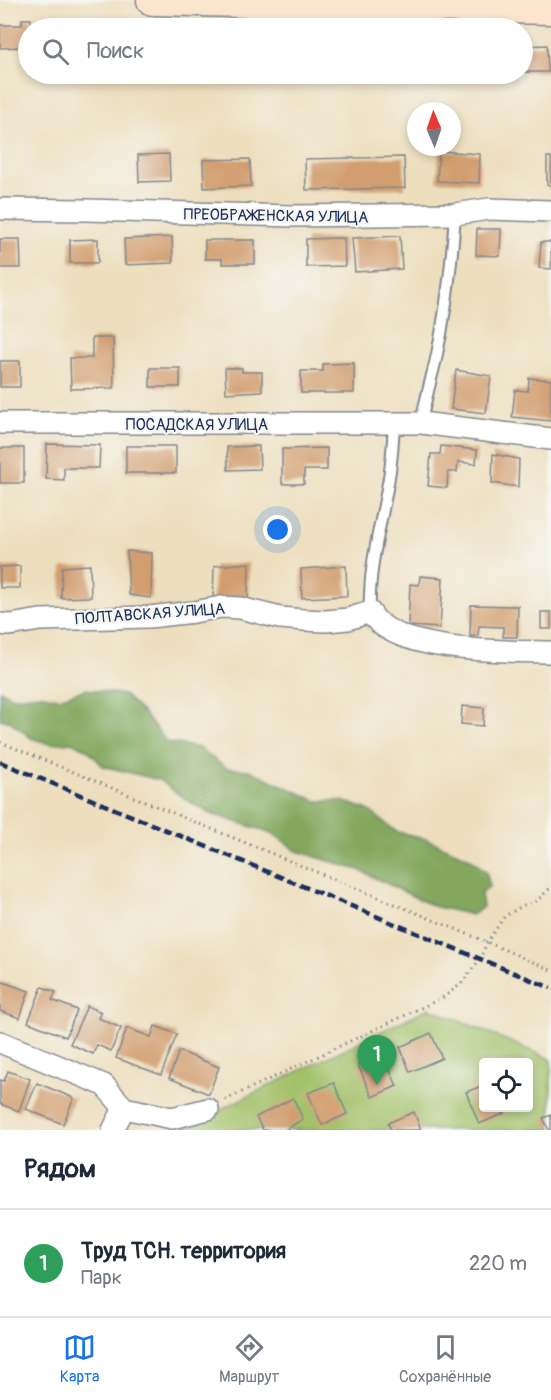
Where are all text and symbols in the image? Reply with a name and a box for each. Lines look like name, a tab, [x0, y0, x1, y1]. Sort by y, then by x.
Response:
search box	[18, 18, 533, 84]
icon: search	[39, 35, 72, 68]
text: Поиск	[87, 37, 144, 65]
north arrow	[407, 102, 461, 156]
street label: ПРЕОБРАЖЕНСКАЯ УЛИЦА	[183, 204, 369, 228]
street label: ПОСАДСКАЯ УЛИЦА	[126, 415, 268, 435]
your location	[263, 515, 292, 544]
street label: ПОЛТАВСКАЯ УЛИЦА	[74, 599, 226, 629]
pin: 1	[358, 1036, 397, 1085]
map controls	[479, 1058, 533, 1112]
button: locate	[479, 1058, 533, 1112]
text: Рядом	[24, 1153, 96, 1185]
text: Труд ТСН. территория	[81, 1237, 286, 1265]
text: 1	[40, 1251, 47, 1276]
text: 220 m	[469, 1251, 527, 1276]
text: Парк	[81, 1265, 122, 1290]
tab: Карта	[60, 1331, 99, 1387]
tab: Маршрут	[219, 1331, 279, 1387]
tab: Сохранённые	[399, 1331, 491, 1387]

